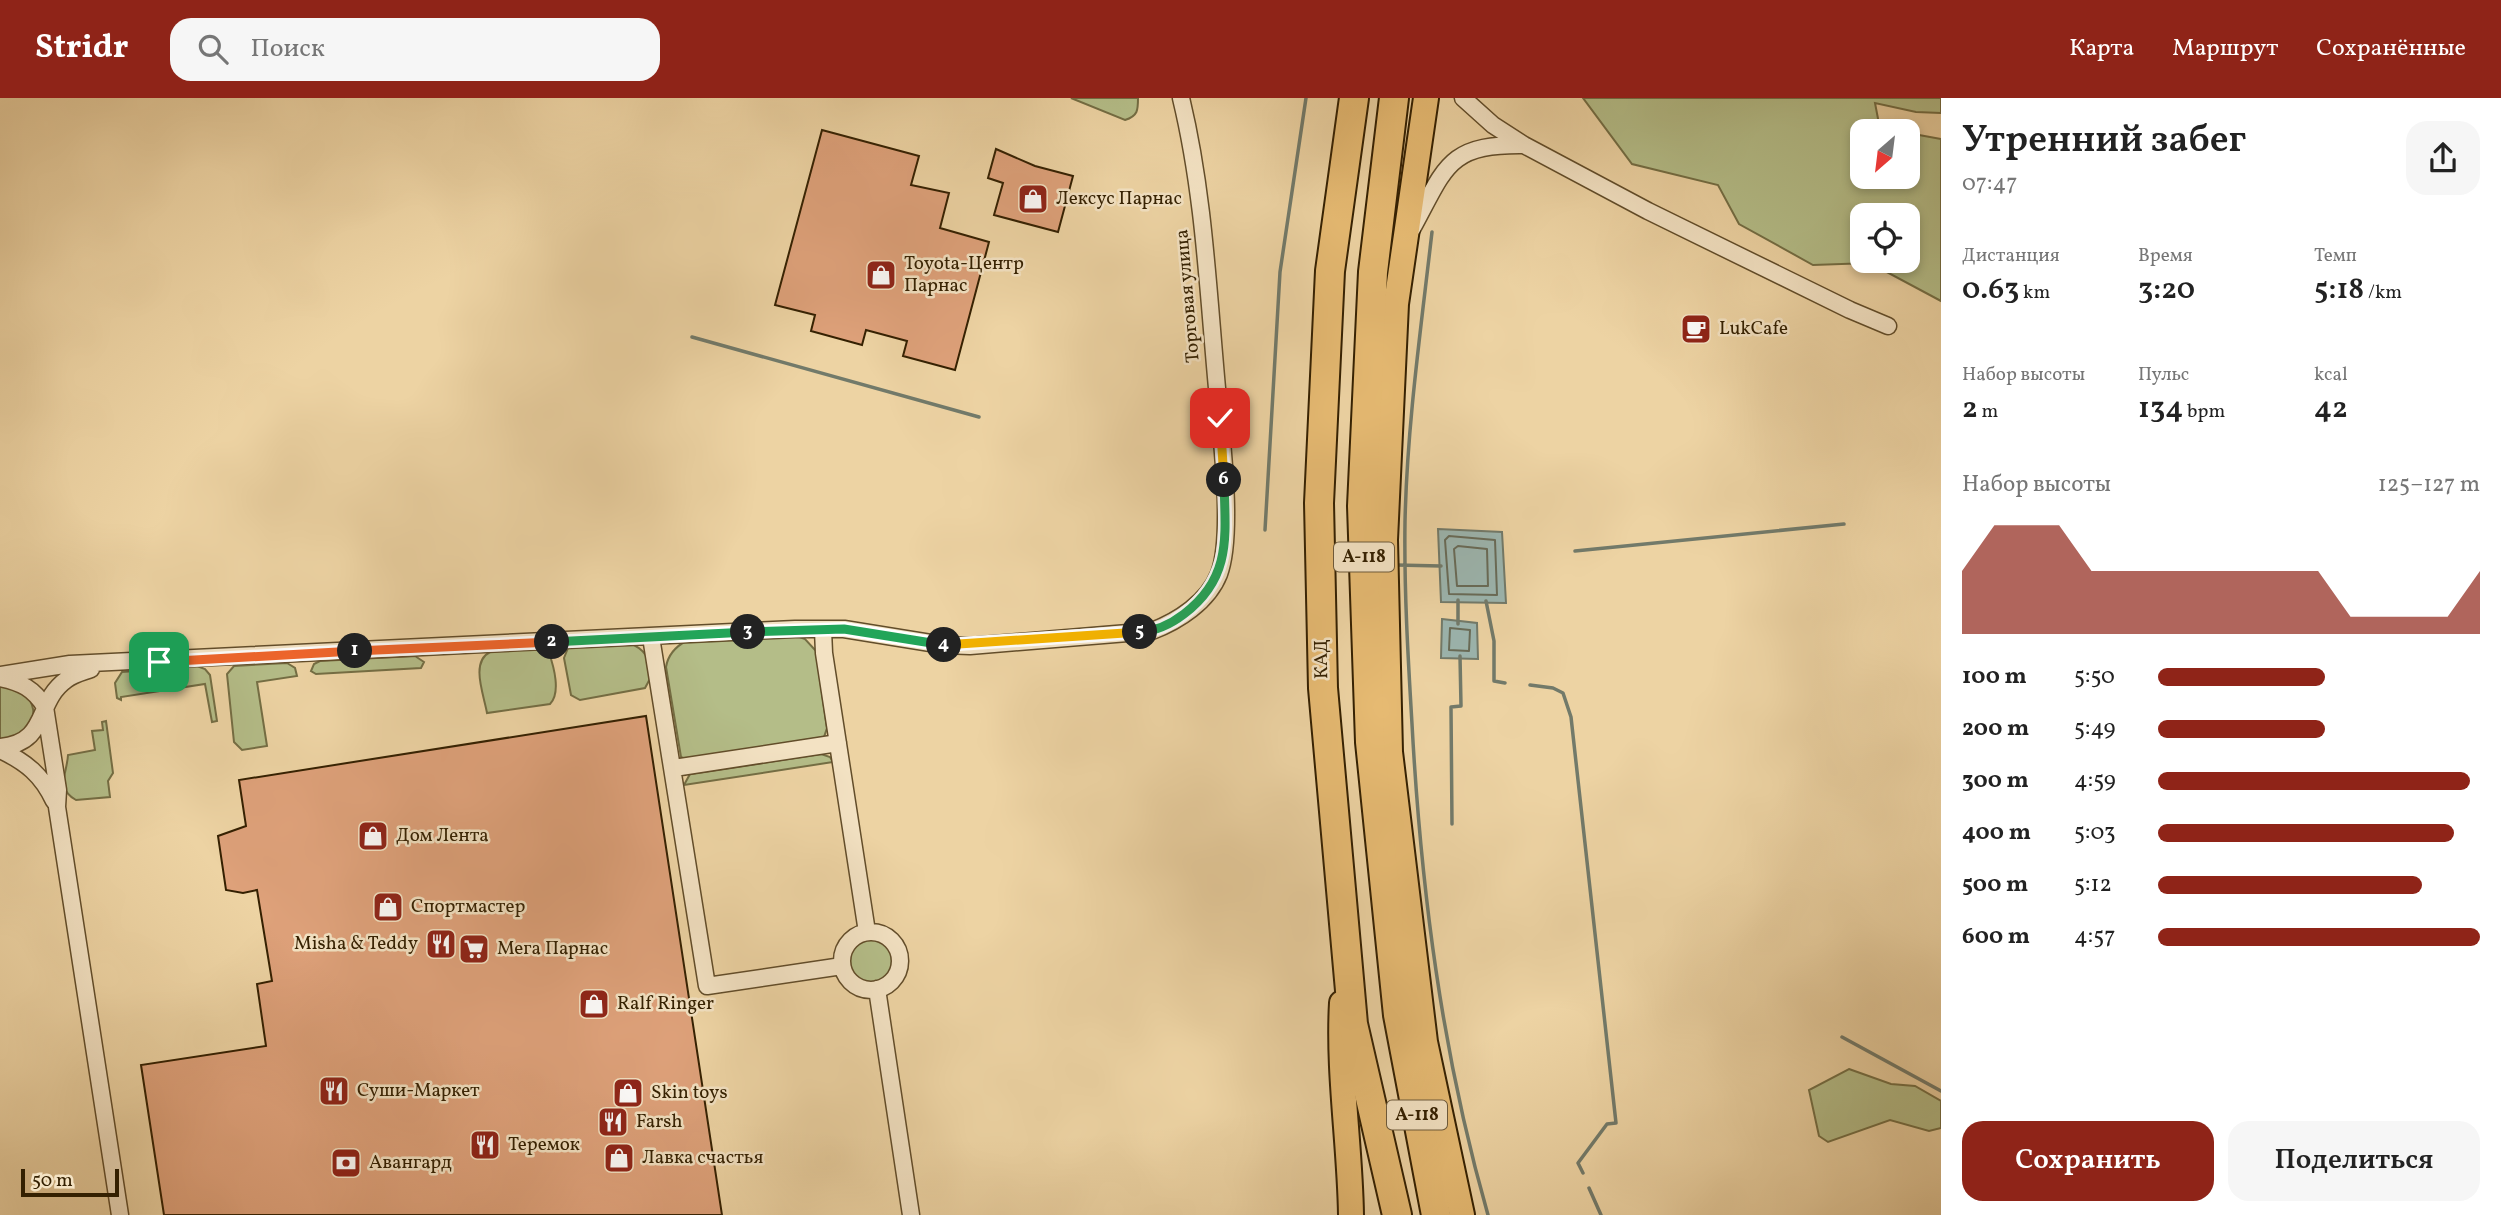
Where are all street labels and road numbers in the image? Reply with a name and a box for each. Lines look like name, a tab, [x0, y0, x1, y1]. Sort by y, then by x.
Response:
street label: Торговая улица	[1169, 228, 1207, 364]
road number: А-118	[1334, 542, 1394, 572]
street label: КАД	[1309, 639, 1335, 679]
road number: А-118	[1387, 1100, 1447, 1130]

